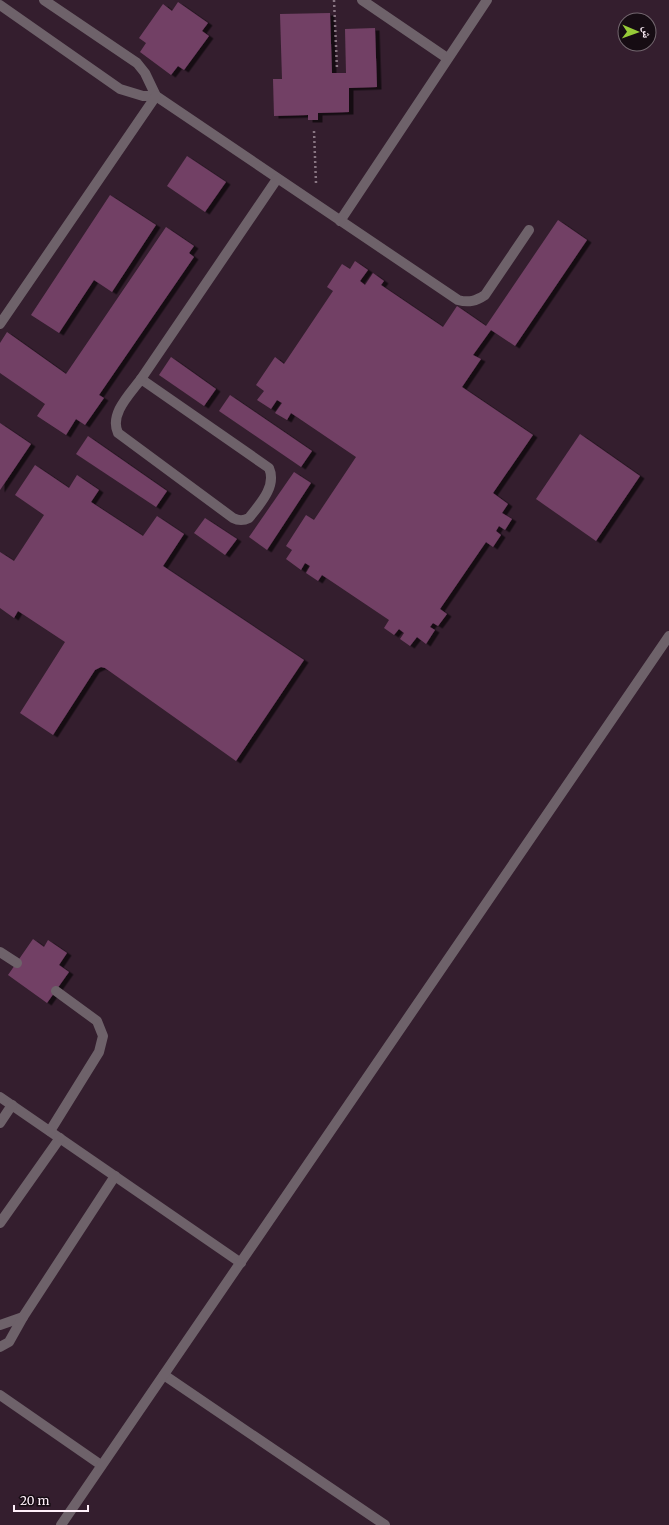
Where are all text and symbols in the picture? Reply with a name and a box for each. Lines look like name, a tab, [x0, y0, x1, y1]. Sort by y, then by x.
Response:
north arrow	[617, 12, 657, 52]
text: ش	[639, 26, 654, 39]
scale bar	[14, 1487, 88, 1513]
text: 20 m	[20, 1493, 49, 1508]

